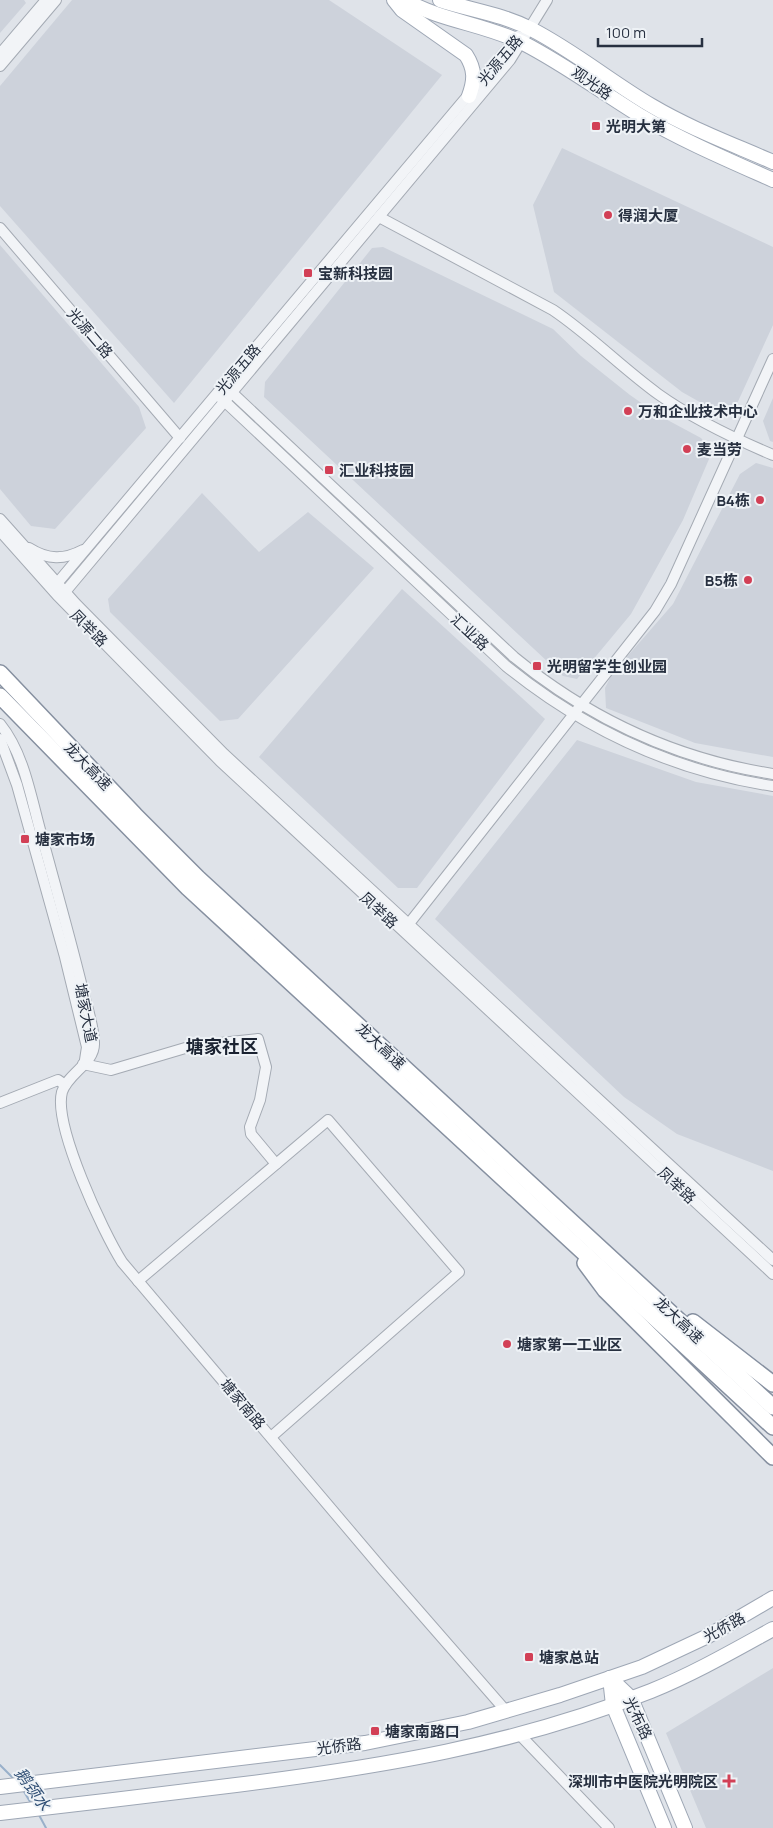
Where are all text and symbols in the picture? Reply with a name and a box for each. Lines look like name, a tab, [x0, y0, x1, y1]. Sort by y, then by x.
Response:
scale bar	[598, 15, 702, 47]
text: 100 m	[606, 22, 646, 43]
street label: 光源五路	[473, 30, 527, 90]
street label: 观光路	[568, 61, 616, 105]
place label: 光明大第	[606, 116, 666, 137]
marker: 光明大第	[590, 120, 602, 132]
place label: 得润大厦	[618, 205, 678, 226]
marker: 得润大厦	[602, 209, 614, 221]
place label: 宝新科技园	[318, 263, 393, 284]
marker: 宝新科技园	[302, 267, 314, 279]
street label: 光源二路	[62, 303, 118, 363]
street label: 光源五路	[211, 339, 265, 399]
place label: 万和企业技术中心	[638, 401, 758, 422]
marker: 万和企业技术中心	[622, 405, 634, 417]
place label: 麦当劳	[697, 439, 742, 460]
marker: 麦当劳	[681, 443, 693, 455]
place label: 汇业科技园	[339, 460, 414, 481]
marker: 汇业科技园	[323, 464, 335, 476]
place label: B4栋	[716, 490, 750, 511]
marker: B4栋	[754, 494, 766, 506]
place label: B5栋	[705, 570, 738, 591]
marker: B5栋	[742, 574, 754, 586]
street label: 凤举路	[66, 605, 112, 651]
street label: 汇业路	[446, 609, 494, 655]
place label: 光明留学生创业园	[547, 656, 667, 677]
marker: 光明留学生创业园	[531, 660, 543, 672]
street label: 龙大高速	[60, 737, 116, 795]
place label: 塘家市场	[35, 829, 95, 850]
marker: 塘家市场	[19, 833, 31, 845]
street label: 凤举路	[355, 887, 403, 933]
street label: 塘家大道	[70, 982, 102, 1044]
street label: 龙大高速	[352, 1018, 410, 1074]
district label: 塘家社区	[186, 1034, 258, 1058]
street label: 凤举路	[653, 1162, 701, 1208]
street label: 龙大高速	[650, 1292, 708, 1348]
place label: 塘家第一工业区	[517, 1334, 622, 1355]
marker: 塘家第一工业区	[501, 1338, 513, 1350]
street label: 塘家南路	[216, 1374, 270, 1434]
street label: 光侨路	[699, 1607, 749, 1647]
place label: 塘家总站	[539, 1647, 599, 1668]
marker: 塘家总站	[523, 1651, 535, 1663]
street label: 光布路	[619, 1693, 657, 1743]
place label: 塘家南路口	[385, 1721, 460, 1742]
marker: 塘家南路口	[369, 1725, 381, 1737]
street label: 光侨路	[315, 1733, 363, 1759]
water label: 鹅颈水	[10, 1763, 57, 1816]
place label: 深圳市中医院光明院区	[568, 1771, 718, 1792]
marker: 深圳市中医院光明院区	[722, 1774, 736, 1788]

